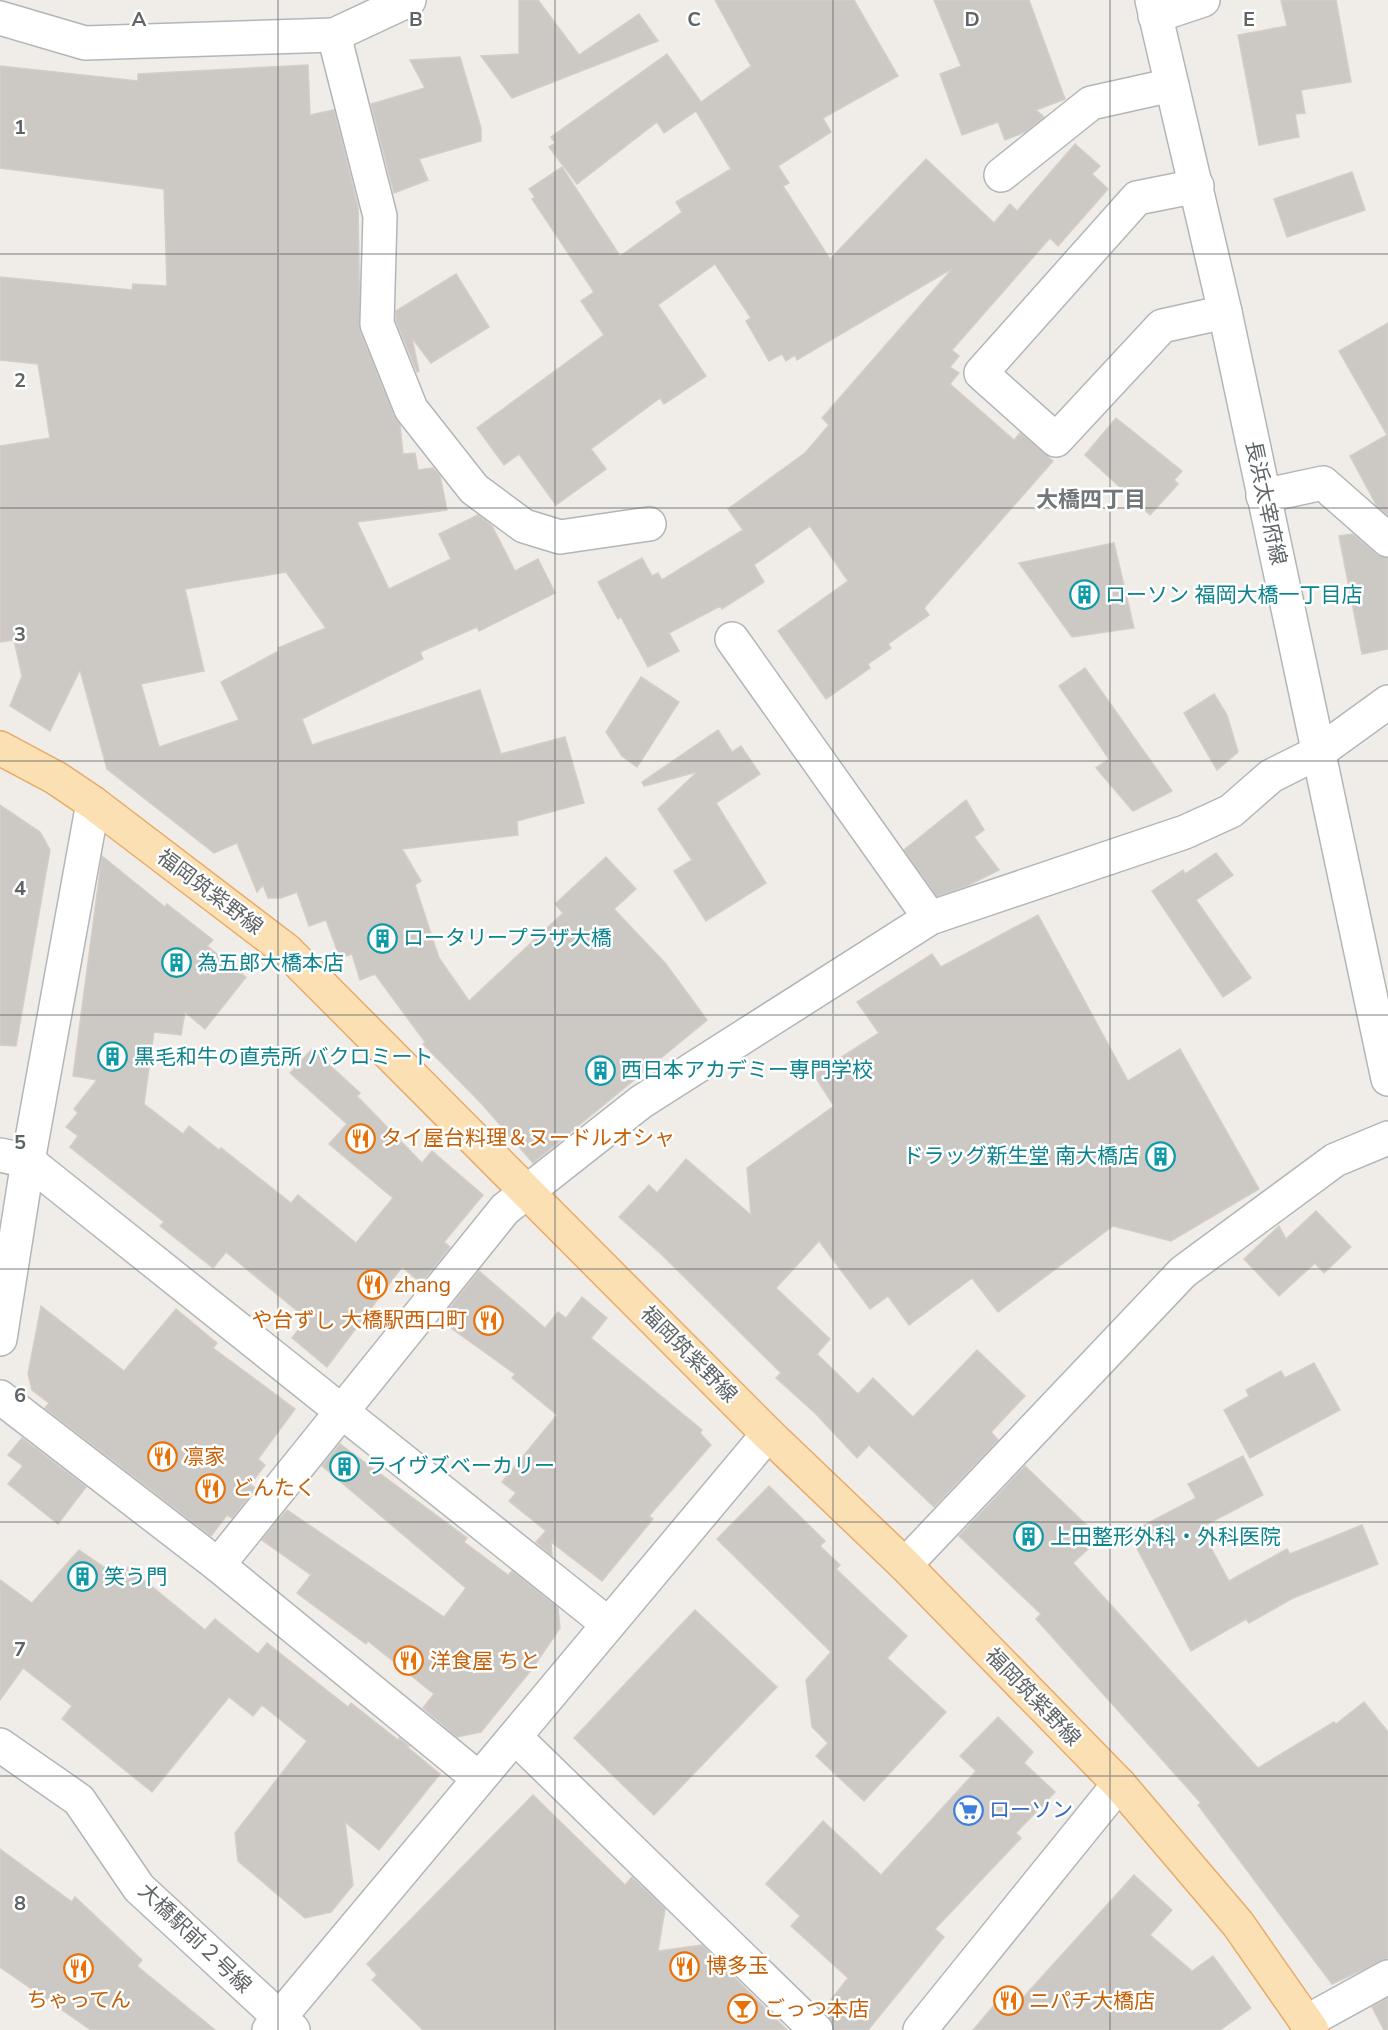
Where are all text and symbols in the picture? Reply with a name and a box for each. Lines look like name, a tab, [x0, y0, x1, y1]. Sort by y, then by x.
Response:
text: A	[132, 6, 147, 33]
text: B	[409, 6, 423, 33]
text: C	[687, 6, 701, 33]
text: D	[964, 6, 980, 33]
text: E	[1243, 6, 1255, 33]
text: 1	[14, 114, 26, 141]
text: 2	[14, 367, 26, 394]
street label: 長浜太宰府線	[1239, 438, 1293, 568]
district label: 大橋四丁目	[1036, 485, 1146, 515]
building icon: ローソン 福岡大橋一丁目店	[1068, 579, 1100, 611]
place label: ローソン 福岡大橋一丁目店	[1105, 581, 1362, 609]
text: 3	[14, 621, 26, 648]
street label: 福岡筑紫野線	[151, 843, 269, 941]
text: 4	[14, 875, 26, 902]
building icon: ロータリープラザ大橋	[366, 922, 398, 954]
place label: ロータリープラザ大橋	[403, 924, 612, 952]
building icon: 為五郎大橋本店	[160, 947, 192, 979]
place label: 為五郎大橋本店	[197, 949, 344, 977]
building icon: 黒毛和牛の直売所 バクロミート	[97, 1041, 129, 1073]
place label: 黒毛和牛の直売所 バクロミート	[134, 1043, 433, 1071]
building icon: 西日本アカデミー専門学校	[584, 1054, 616, 1086]
place label: 西日本アカデミー専門学校	[621, 1056, 873, 1084]
restaurant icon: タイ屋台料理＆ヌードルオシャ	[344, 1122, 376, 1154]
place label: タイ屋台料理＆ヌードルオシャ	[381, 1124, 675, 1152]
text: 5	[14, 1129, 26, 1156]
building icon: ドラッグ新生堂 南大橋店	[1144, 1140, 1176, 1172]
place label: ドラッグ新生堂 南大橋店	[903, 1142, 1139, 1170]
restaurant icon: zhang	[357, 1269, 389, 1301]
place label: zhang	[394, 1271, 451, 1299]
street label: 福岡筑紫野線	[635, 1300, 743, 1408]
restaurant icon: や台ずし 大橋駅西口町	[472, 1304, 504, 1336]
place label: や台ずし 大橋駅西口町	[252, 1306, 467, 1334]
text: 6	[14, 1382, 26, 1409]
restaurant icon: 凛家	[146, 1441, 178, 1473]
place label: 凛家	[183, 1443, 225, 1471]
building icon: ライヴズベーカリー	[329, 1450, 361, 1482]
place label: ライヴズベーカリー	[366, 1452, 555, 1480]
restaurant icon: どんたく	[195, 1472, 227, 1504]
place label: どんたく	[232, 1474, 316, 1502]
building icon: 上田整形外科・外科医院	[1013, 1521, 1045, 1553]
place label: 上田整形外科・外科医院	[1050, 1523, 1281, 1551]
building icon: 笑う門	[67, 1561, 99, 1593]
place label: 笑う門	[104, 1563, 167, 1591]
text: 7	[14, 1636, 26, 1663]
street label: 福岡筑紫野線	[979, 1642, 1087, 1752]
restaurant icon: 洋食屋 ちと	[393, 1645, 425, 1677]
place label: 洋食屋 ちと	[430, 1647, 540, 1675]
supermarket icon: ローソン	[952, 1794, 984, 1826]
place label: ローソン	[989, 1796, 1073, 1824]
street label: 大橋駅前２号線	[132, 1877, 258, 1999]
text: 8	[14, 1890, 26, 1917]
restaurant icon: 博多玉	[669, 1950, 701, 1982]
place label: 博多玉	[706, 1952, 769, 1980]
restaurant icon: ちゃってん	[63, 1953, 95, 1985]
restaurant icon: ニパチ大橋店	[992, 1985, 1024, 2017]
place label: ちゃってん	[27, 1986, 131, 2014]
place label: ニパチ大橋店	[1029, 1987, 1155, 2015]
bar icon: ごっつ本店	[727, 1993, 759, 2025]
place label: ごっつ本店	[764, 1995, 869, 2023]

